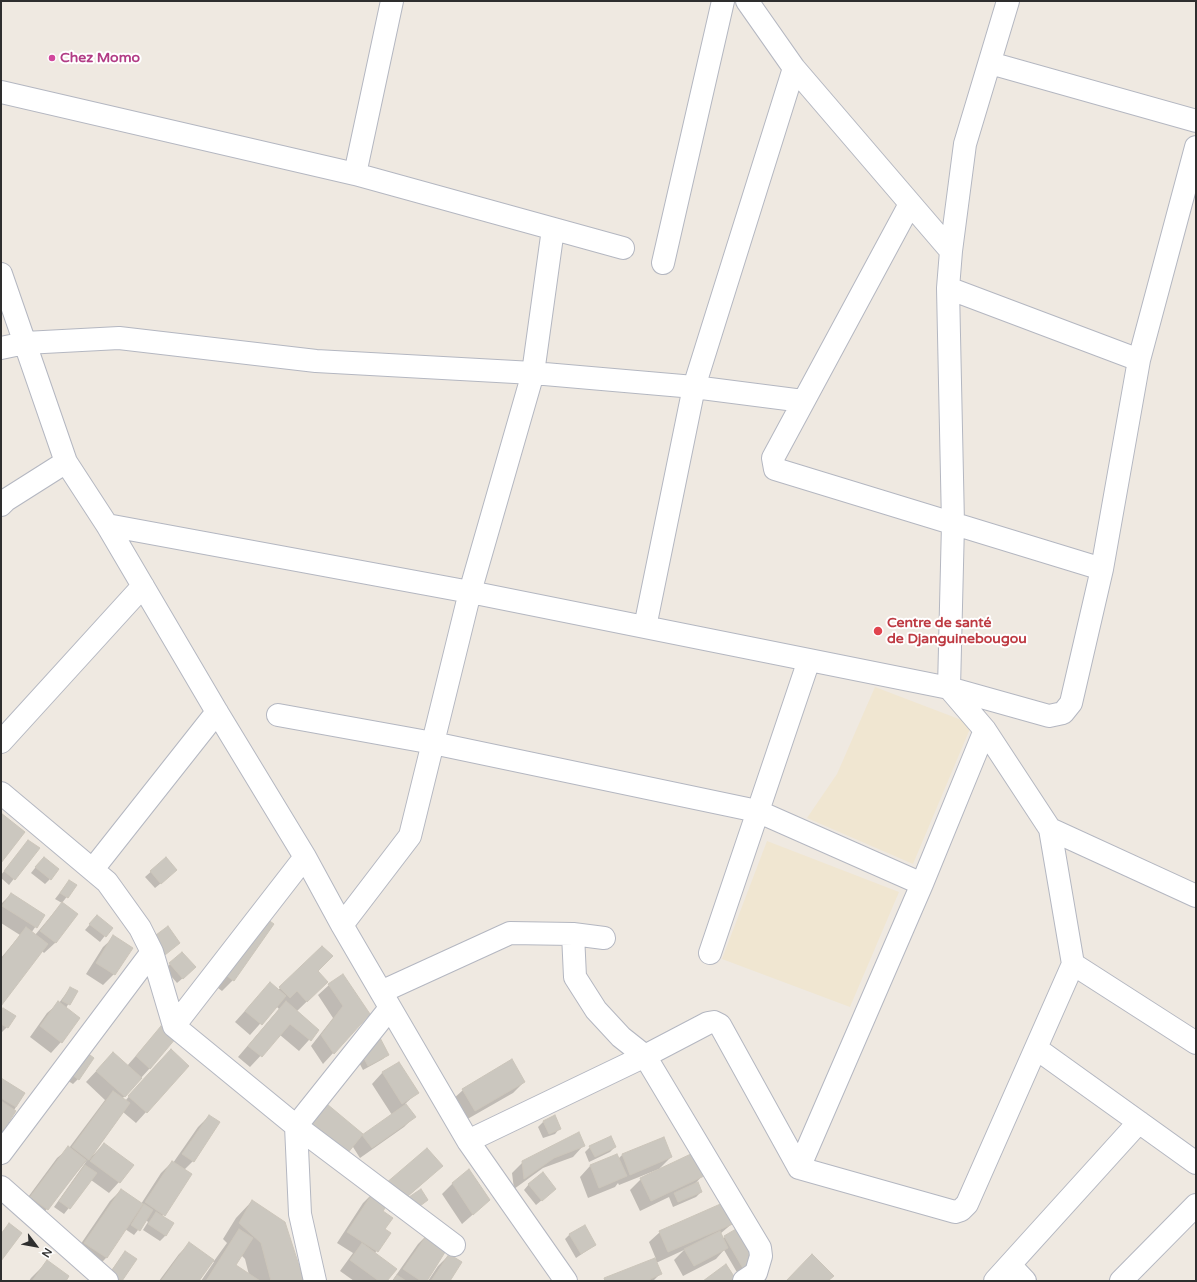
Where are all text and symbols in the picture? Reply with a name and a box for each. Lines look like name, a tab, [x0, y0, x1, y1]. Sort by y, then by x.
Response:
place label: Chez Momo	[60, 50, 140, 66]
marker: Chez Momo	[47, 53, 57, 63]
place label: Centre de santé de Djanguinebougou	[887, 615, 1027, 648]
marker: Centre de santé de Djanguinebougou	[872, 625, 884, 637]
north arrow	[16, 1226, 56, 1266]
text: N	[39, 1245, 54, 1260]

